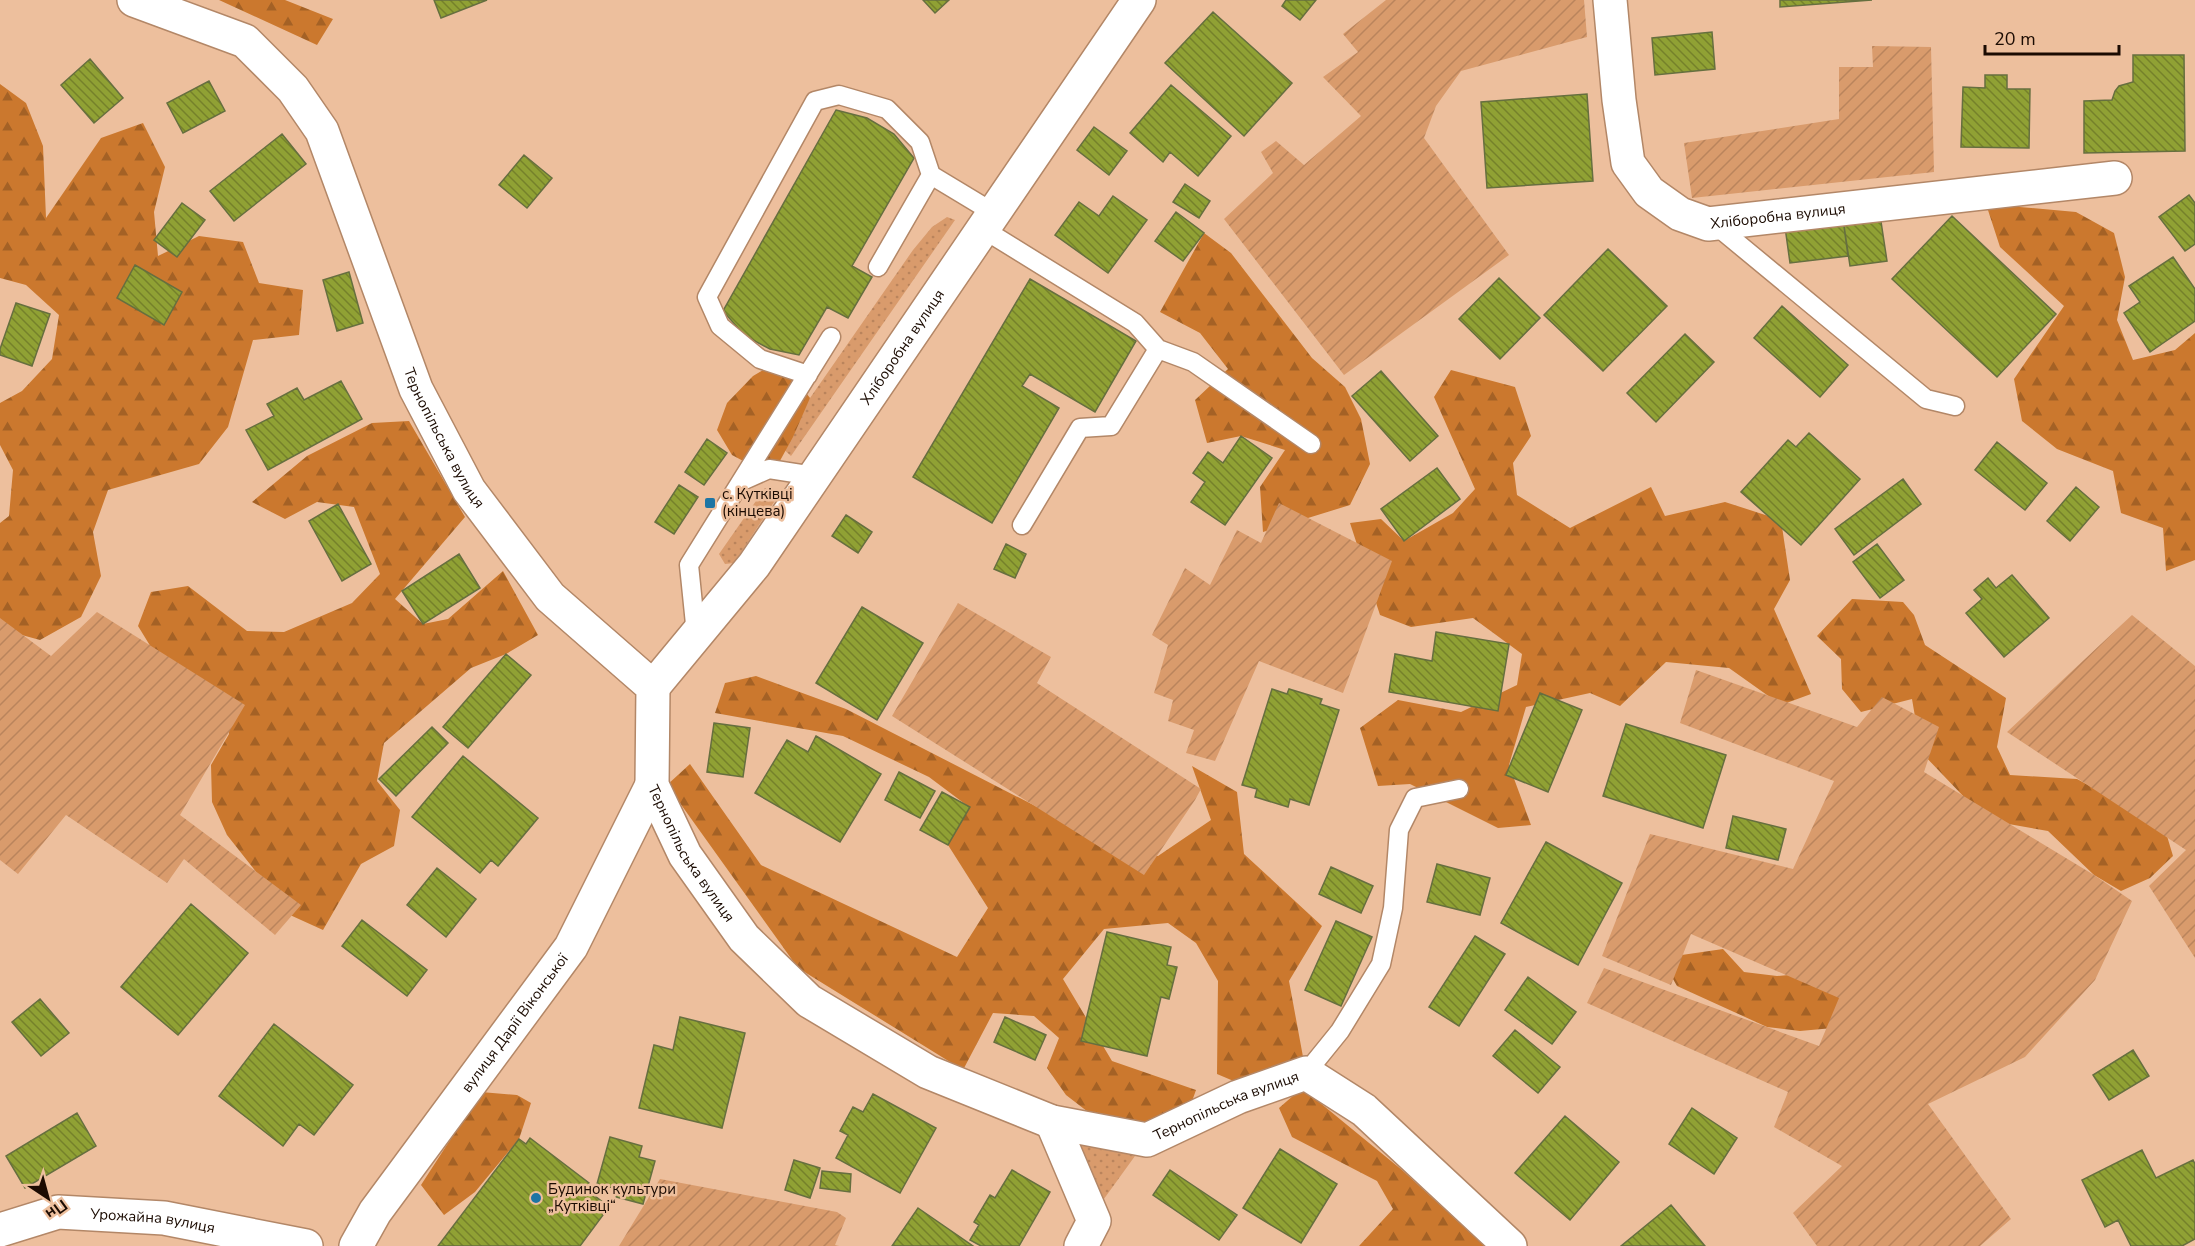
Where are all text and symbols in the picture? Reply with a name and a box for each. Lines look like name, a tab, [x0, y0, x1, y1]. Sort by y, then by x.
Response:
scale bar	[1985, 18, 2118, 56]
text: 20 m	[1994, 27, 2036, 51]
street label: Хліборобна вулиця	[1709, 199, 1847, 234]
street label: Хліборобна вулиця	[856, 285, 949, 409]
street label: Тернопільська вулиця	[399, 365, 489, 512]
place label: с. Кутківці (кінцева)	[722, 484, 793, 521]
marker: с. Кутківці (кінцева)	[703, 496, 717, 510]
street label: Тернопільська вулиця	[643, 782, 739, 926]
street label: вулиця Дарії Віконської	[457, 949, 573, 1096]
street label: Тернопільська вулиця	[1150, 1066, 1302, 1146]
north arrow	[18, 1168, 78, 1228]
place label: Будинок культури „Кутківці“	[548, 1179, 676, 1216]
marker: Будинок культури „Кутківці“	[529, 1191, 543, 1205]
text: Пн	[41, 1194, 72, 1225]
street label: Урожайна вулиця	[89, 1204, 217, 1238]

